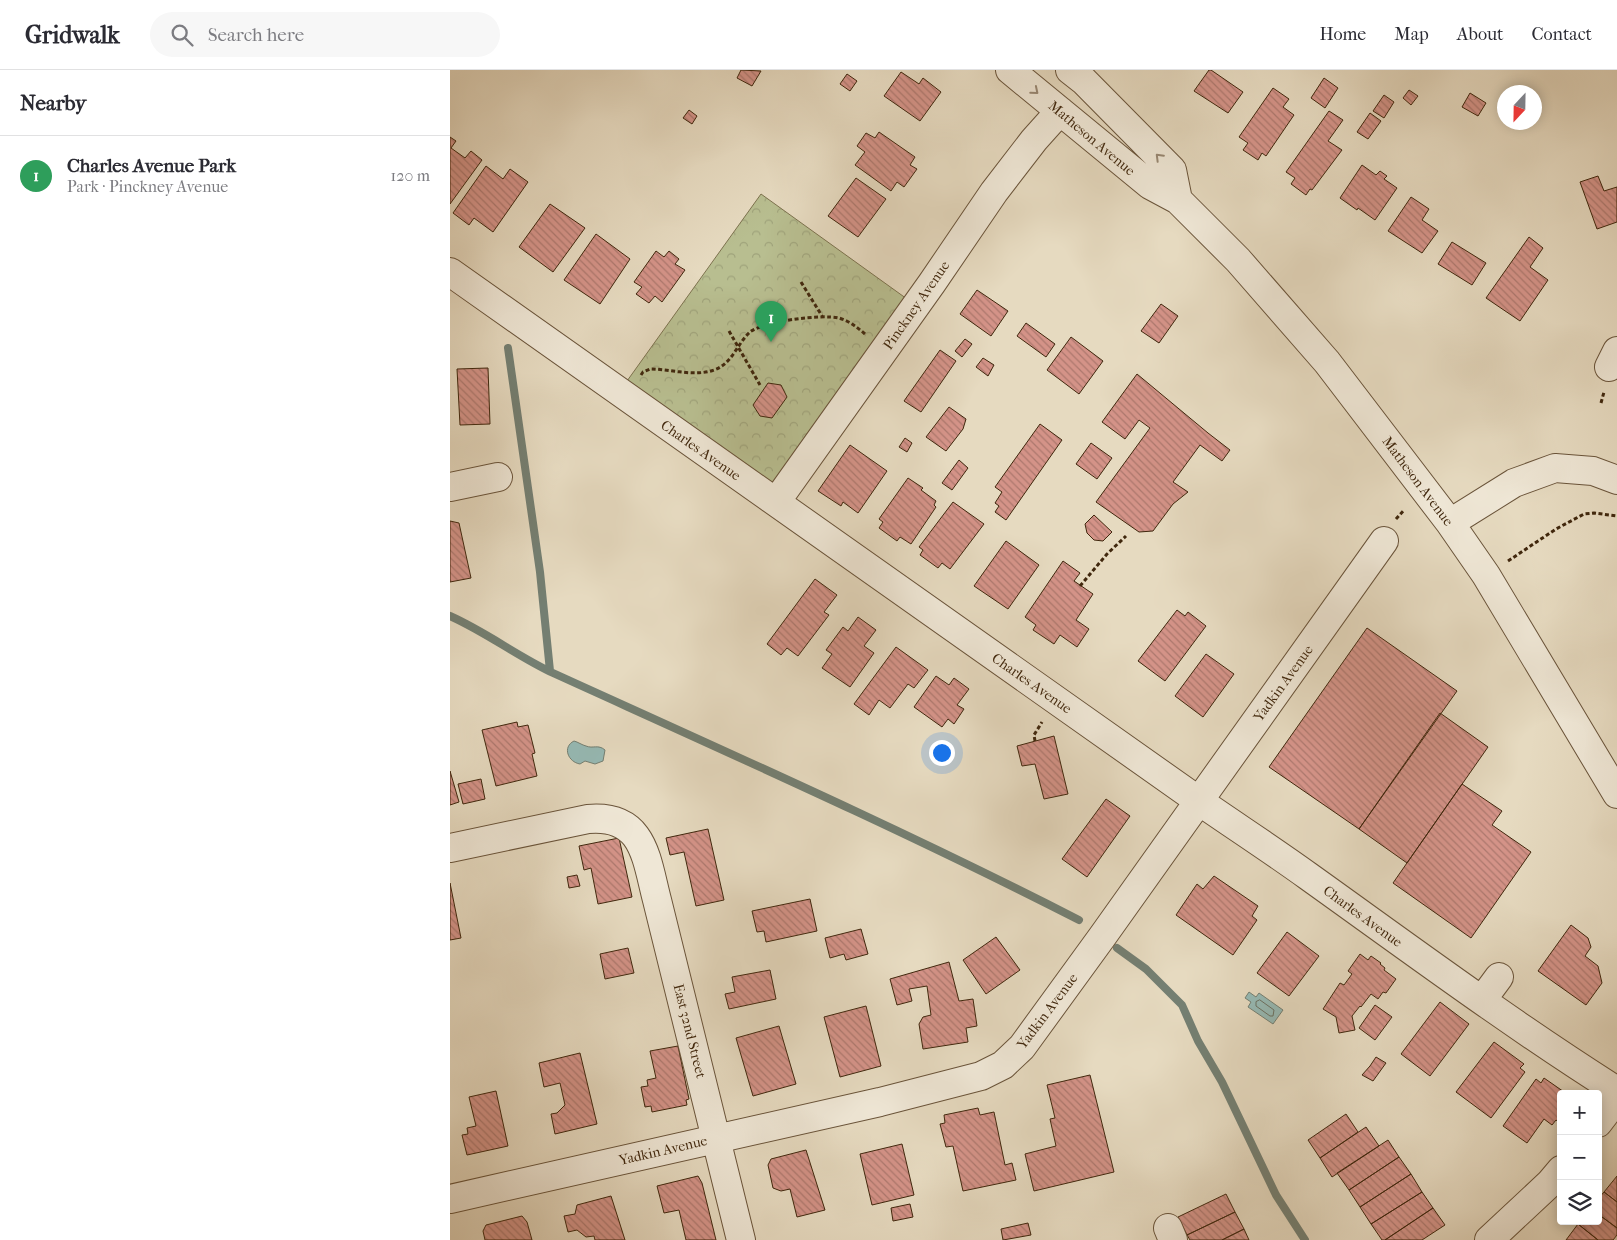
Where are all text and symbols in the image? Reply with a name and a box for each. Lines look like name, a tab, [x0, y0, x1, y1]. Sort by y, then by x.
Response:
search box	[150, 12, 500, 57]
text: Gridwalk	[25, 21, 120, 49]
icon: search	[168, 21, 196, 49]
text: Search here	[208, 24, 304, 46]
text: Home	[1319, 24, 1366, 45]
text: Map	[1394, 24, 1429, 45]
text: About	[1457, 24, 1503, 45]
text: Contact	[1531, 24, 1592, 45]
one-way arrow	[1029, 85, 1038, 93]
north arrow	[1497, 85, 1542, 130]
text: Nearby	[20, 91, 86, 115]
street label: Matheson Avenue	[1045, 97, 1138, 179]
one-way arrow	[1156, 153, 1165, 162]
text: Charles Avenue Park	[67, 155, 236, 177]
text: 1	[33, 166, 39, 185]
text: 120 m	[391, 166, 430, 185]
text: Park · Pinckney Avenue	[67, 177, 228, 196]
street label: Pinckney Avenue	[880, 258, 953, 353]
pin: 1	[755, 301, 787, 342]
street label: Charles Avenue	[657, 417, 744, 484]
street label: Matheson Avenue	[1378, 433, 1457, 529]
street label: Yadkin Avenue	[1249, 642, 1317, 726]
street label: Charles Avenue	[988, 650, 1075, 717]
your location	[929, 740, 955, 766]
street label: Charles Avenue	[1320, 882, 1406, 951]
street label: Yadkin Avenue	[1013, 970, 1081, 1053]
street label: East 32nd Street	[670, 982, 709, 1080]
map controls	[1557, 1090, 1602, 1225]
button: +	[1557, 1090, 1602, 1135]
street label: Yadkin Avenue	[616, 1132, 709, 1169]
button: −	[1557, 1135, 1602, 1180]
button: layers	[1557, 1180, 1602, 1225]

